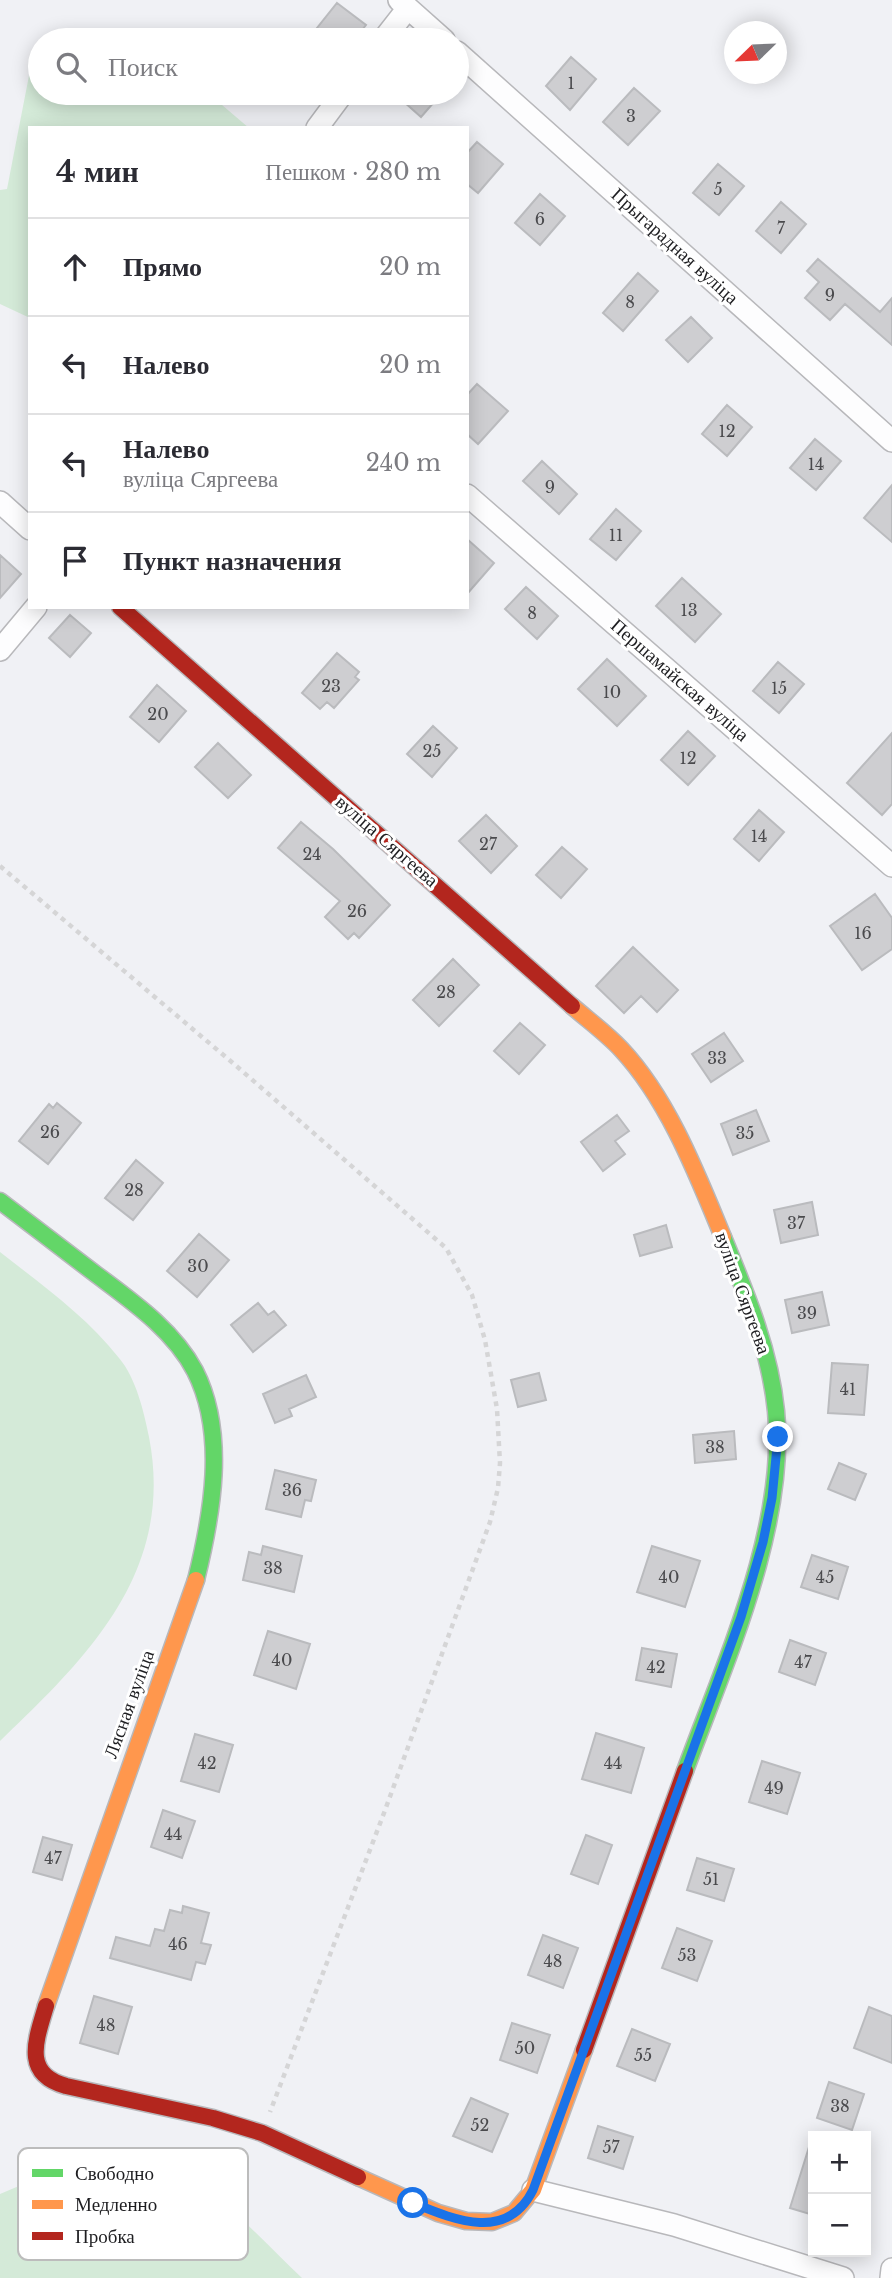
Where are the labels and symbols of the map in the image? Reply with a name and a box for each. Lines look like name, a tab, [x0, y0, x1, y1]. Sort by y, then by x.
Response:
north arrow	[724, 21, 787, 84]
house number: 1	[567, 73, 575, 93]
house number: 3	[626, 106, 636, 126]
house number: 5	[713, 179, 723, 199]
street label: Прыгарадная вуліца	[607, 183, 744, 309]
house number: 6	[535, 209, 545, 229]
house number: 7	[777, 218, 786, 238]
house number: 9	[825, 285, 835, 305]
house number: 8	[625, 292, 635, 312]
house number: 12	[719, 421, 736, 441]
house number: 14	[808, 454, 824, 474]
house number: 9	[545, 477, 555, 497]
house number: 11	[609, 525, 623, 545]
house number: 13	[681, 600, 698, 620]
house number: 8	[527, 603, 537, 623]
street label: Першамайская вуліца	[606, 614, 754, 747]
house number: 23	[321, 676, 341, 696]
house number: 15	[771, 678, 787, 698]
house number: 10	[603, 682, 621, 702]
house number: 20	[147, 704, 169, 724]
house number: 25	[423, 741, 441, 761]
house number: 12	[680, 748, 697, 768]
street label: вуліца Сяргеева	[331, 790, 443, 892]
house number: 14	[751, 826, 767, 846]
house number: 27	[479, 834, 498, 854]
house number: 24	[302, 844, 322, 864]
house number: 26	[347, 901, 367, 921]
house number: 16	[854, 923, 872, 943]
house number: 28	[436, 982, 456, 1002]
house number: 33	[707, 1048, 727, 1068]
house number: 26	[40, 1122, 60, 1142]
house number: 35	[736, 1123, 754, 1143]
house number: 28	[124, 1180, 144, 1200]
house number: 37	[787, 1213, 806, 1233]
street label: вуліца Сяргеева	[710, 1229, 776, 1358]
house number: 30	[187, 1256, 209, 1276]
house number: 39	[797, 1303, 817, 1323]
house number: 41	[840, 1379, 856, 1399]
route end	[762, 1421, 793, 1452]
house number: 38	[705, 1437, 725, 1457]
house number: 36	[282, 1480, 302, 1500]
house number: 38	[263, 1558, 283, 1578]
house number: 40	[659, 1567, 679, 1587]
house number: 45	[816, 1567, 834, 1587]
street label: Лясная вуліца	[99, 1646, 159, 1761]
house number: 40	[272, 1650, 292, 1670]
house number: 47	[794, 1652, 813, 1672]
house number: 42	[646, 1657, 666, 1677]
house number: 42	[197, 1753, 217, 1773]
house number: 44	[604, 1753, 622, 1773]
house number: 49	[764, 1778, 784, 1798]
house number: 44	[164, 1824, 182, 1844]
house number: 47	[44, 1848, 63, 1868]
house number: 51	[703, 1869, 719, 1889]
house number: 46	[168, 1934, 188, 1954]
house number: 53	[678, 1945, 696, 1965]
house number: 48	[543, 1951, 563, 1971]
house number: 48	[96, 2015, 116, 2035]
house number: 50	[515, 2038, 535, 2058]
house number: 55	[634, 2045, 652, 2065]
house number: 38	[830, 2096, 850, 2116]
house number: 52	[471, 2115, 489, 2135]
house number: 57	[602, 2137, 621, 2157]
legend	[18, 2148, 248, 2260]
text: Свободно	[75, 2162, 154, 2185]
route start	[397, 2187, 428, 2218]
text: Медленно	[75, 2193, 157, 2216]
text: Пробка	[75, 2225, 135, 2248]

